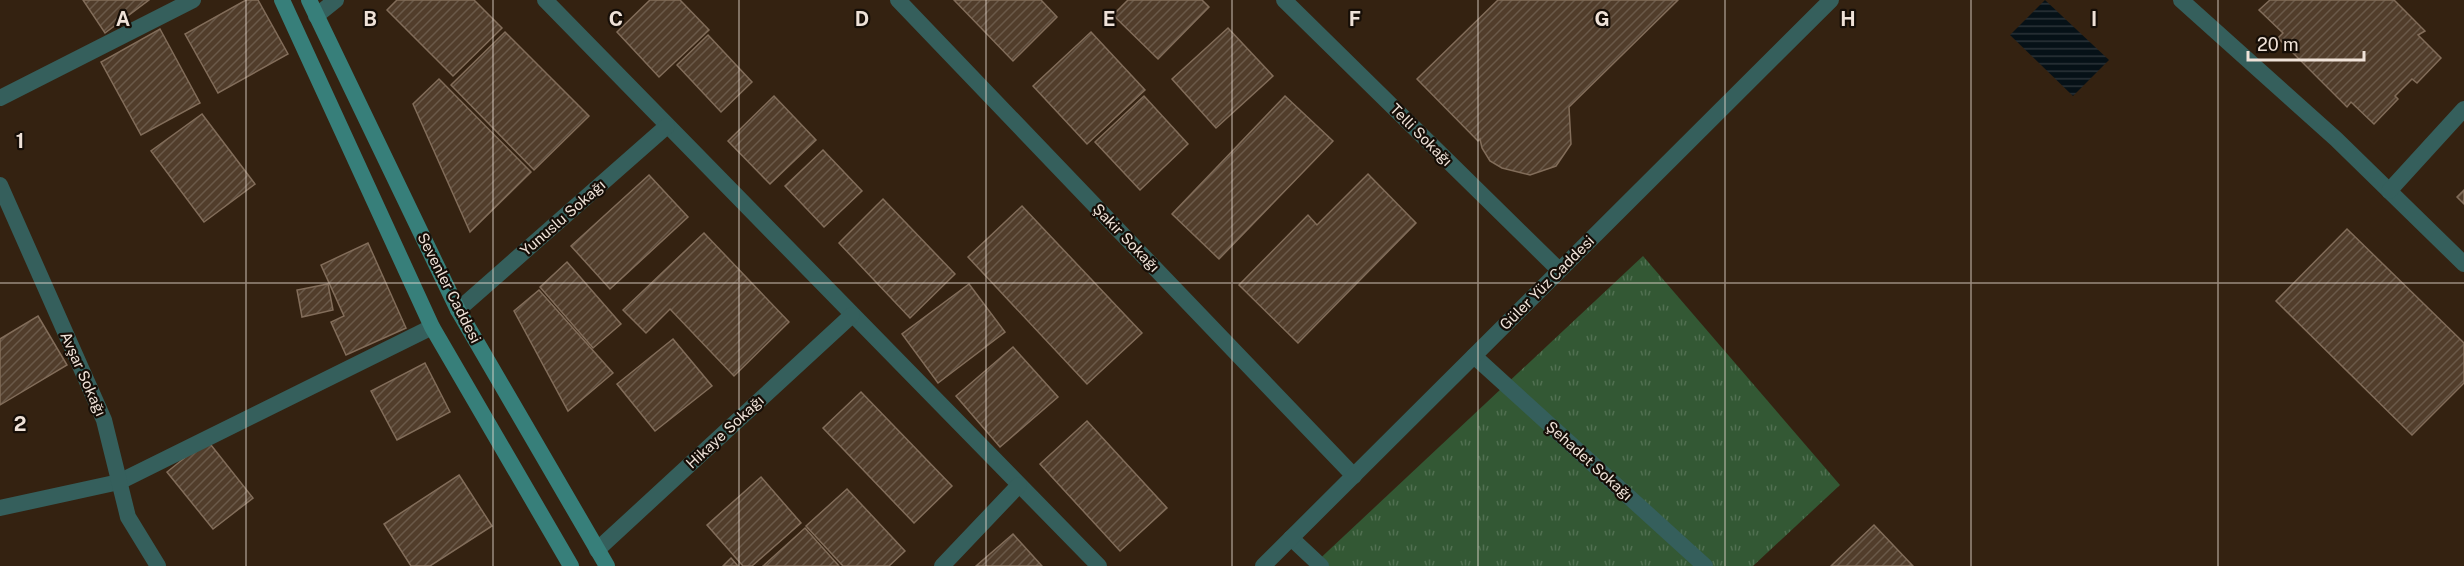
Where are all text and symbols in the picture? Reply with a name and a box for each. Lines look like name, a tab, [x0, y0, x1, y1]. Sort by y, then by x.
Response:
text: A	[116, 7, 130, 31]
text: B	[363, 7, 377, 31]
text: C	[609, 7, 623, 31]
text: D	[855, 7, 869, 31]
text: E	[1103, 7, 1115, 31]
text: F	[1349, 7, 1361, 31]
text: G	[1594, 7, 1610, 31]
text: H	[1840, 7, 1856, 31]
text: I	[2091, 7, 2097, 31]
scale bar	[2248, 24, 2364, 62]
text: 20 m	[2257, 34, 2299, 55]
street label: Telli Sokağı	[1387, 100, 1456, 169]
text: 1	[16, 129, 24, 153]
street label: Yunuslu Sokağı	[517, 176, 609, 259]
street label: Şakir Sokağı	[1090, 200, 1163, 275]
street label: Sevenler Caddesi	[414, 230, 485, 346]
street label: Güler Yüz Caddesi	[1496, 232, 1597, 333]
street label: Avşar Sokağı	[57, 329, 110, 419]
street label: Hikaye Sokağı	[682, 391, 767, 472]
text: 2	[14, 412, 26, 436]
street label: Şehadet Sokağı	[1543, 417, 1636, 504]

